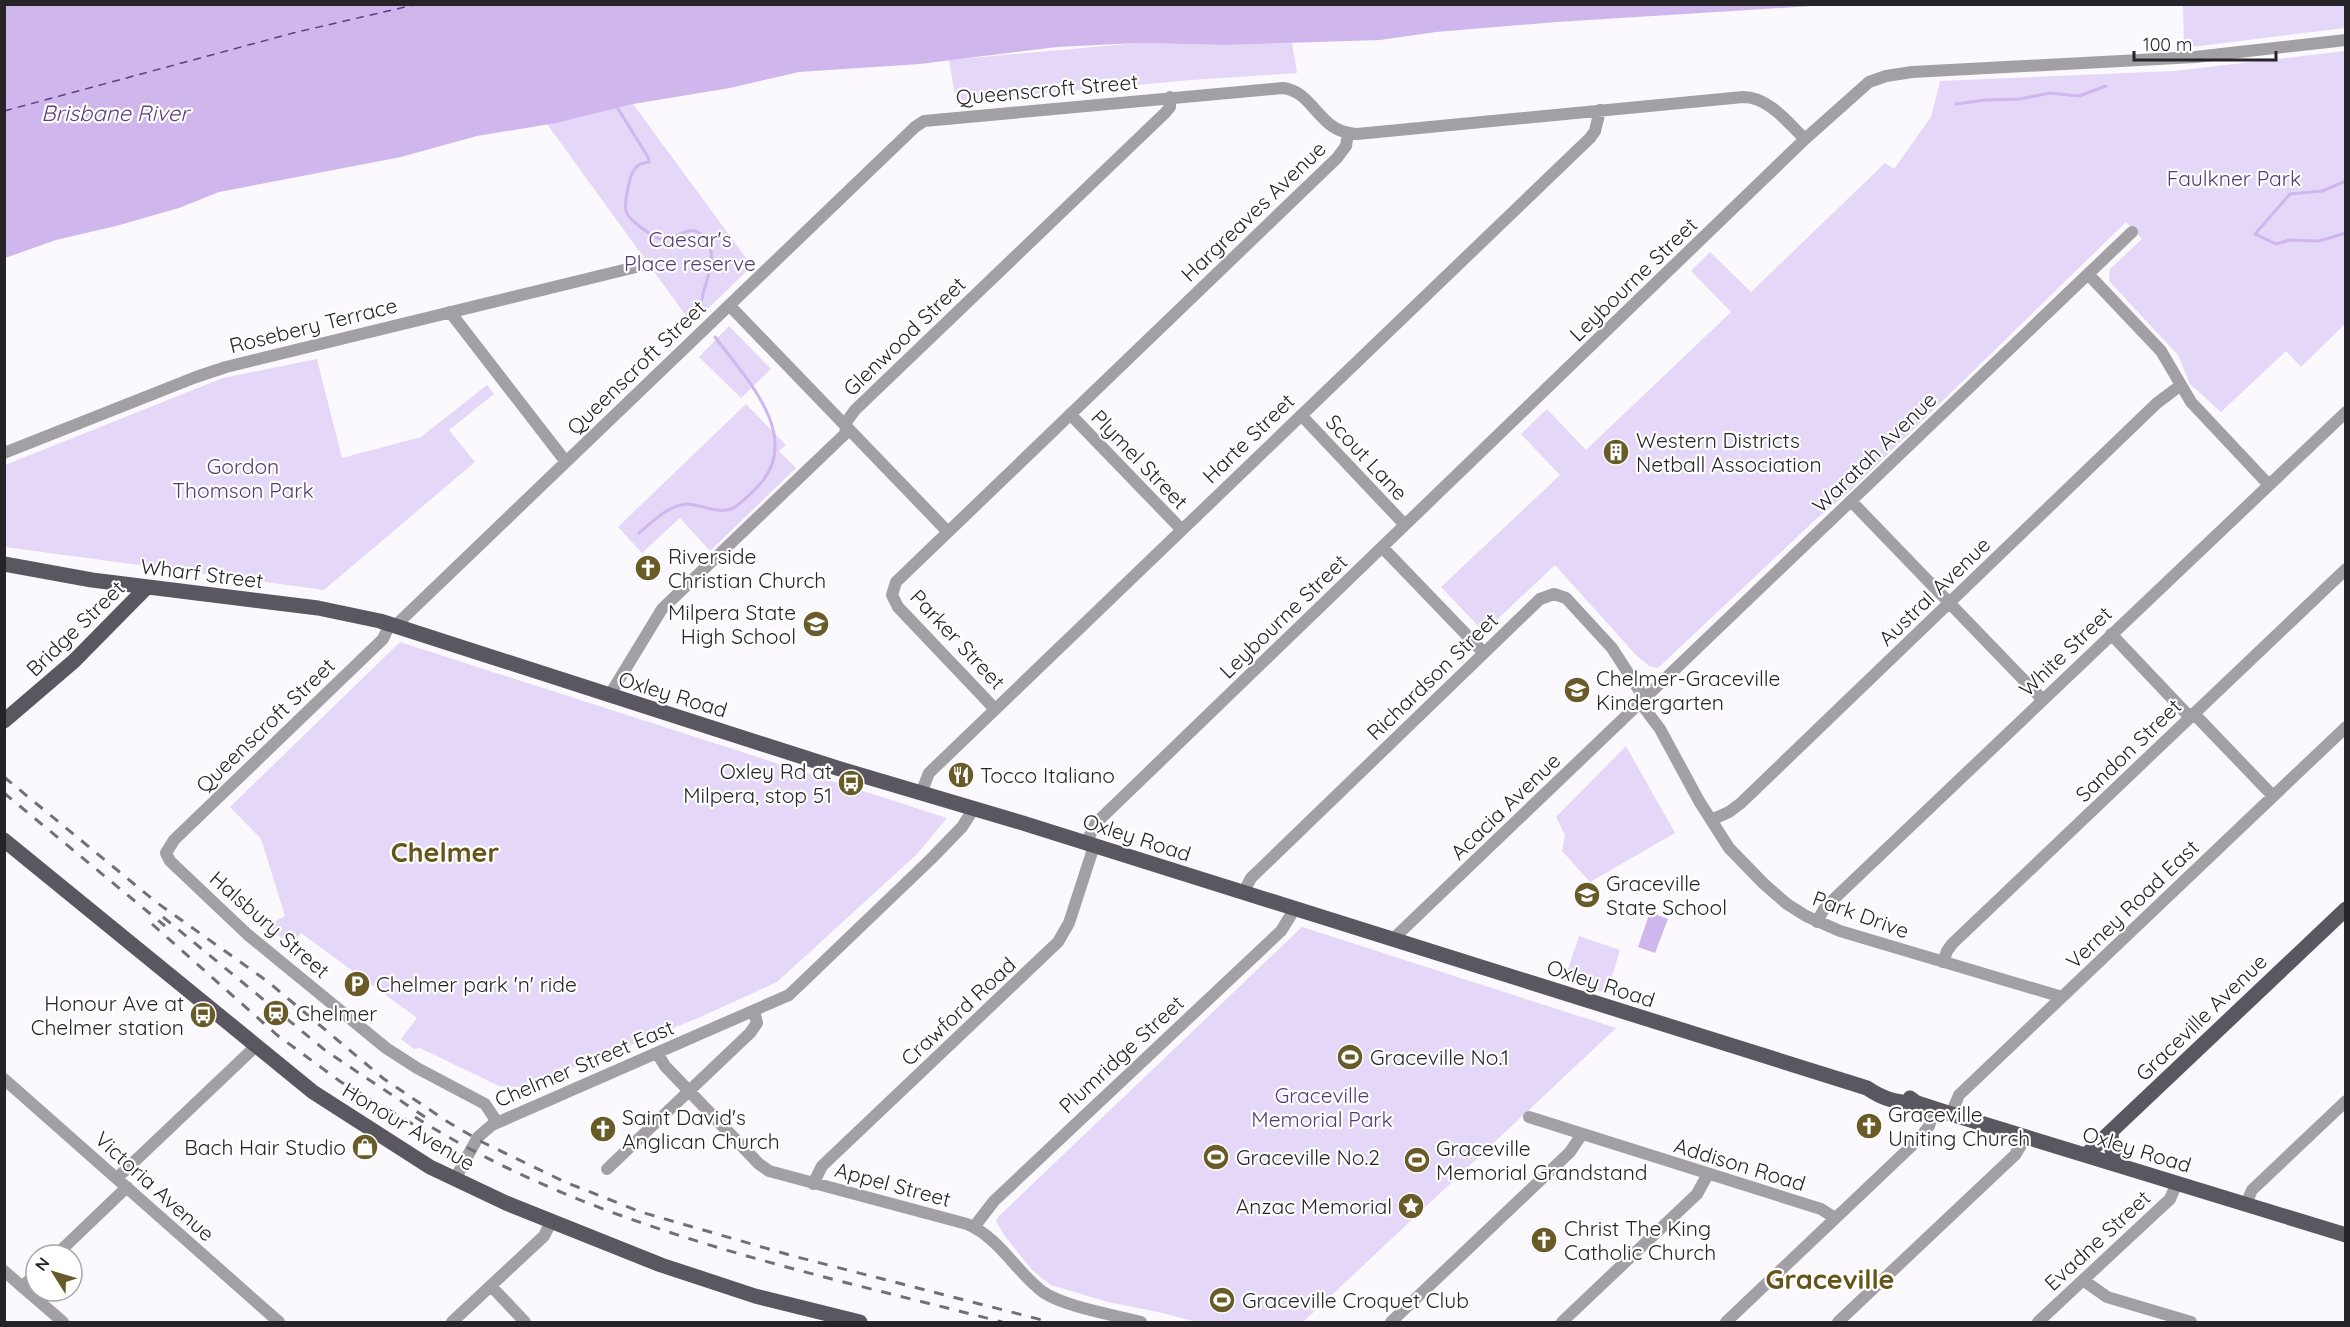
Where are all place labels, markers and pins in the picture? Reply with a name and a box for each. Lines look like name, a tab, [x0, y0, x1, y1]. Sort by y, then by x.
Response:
place label: Western Districts Netball Association	[1636, 427, 1822, 477]
building icon: Western Districts Netball Association	[1601, 437, 1631, 467]
place label: Riverside Christian Church	[668, 543, 826, 593]
church icon: Riverside Christian Church	[633, 553, 663, 583]
place label: Milpera State High School	[668, 599, 796, 649]
school or university icon: Milpera State High School	[801, 609, 831, 639]
place label: Chelmer-Graceville Kindergarten	[1596, 665, 1780, 715]
school or university icon: Chelmer-Graceville Kindergarten	[1562, 675, 1592, 705]
place label: Oxley Rd at Milpera, stop 51	[683, 758, 832, 808]
restaurant icon: Tocco Italiano	[946, 760, 976, 790]
place label: Tocco Italiano	[980, 762, 1115, 788]
bus stop icon: Oxley Rd at Milpera, stop 51	[836, 768, 866, 798]
place label: Graceville State School	[1606, 870, 1727, 920]
school or university icon: Graceville State School	[1572, 880, 1602, 910]
parking icon: Chelmer park 'n' ride	[342, 969, 372, 999]
place label: Chelmer park 'n' ride	[376, 971, 577, 997]
place label: Honour Ave at Chelmer station	[31, 990, 184, 1040]
station icon: Chelmer	[261, 998, 291, 1028]
bus stop icon: Honour Ave at Chelmer station	[188, 1000, 218, 1030]
place label: Chelmer	[296, 1000, 377, 1026]
sports icon: Graceville No.1	[1335, 1042, 1365, 1072]
place label: Graceville No.1	[1370, 1044, 1509, 1070]
place label: Graceville Uniting Church	[1888, 1101, 2030, 1151]
place label: Saint David's Anglican Church	[622, 1104, 780, 1154]
church icon: Graceville Uniting Church	[1854, 1111, 1884, 1141]
church icon: Saint David's Anglican Church	[588, 1114, 618, 1144]
shop icon: Bach Hair Studio	[350, 1132, 380, 1162]
place label: Bach Hair Studio	[184, 1134, 346, 1160]
place label: Graceville Memorial Grandstand	[1436, 1135, 1648, 1185]
sports icon: Graceville No.2	[1201, 1142, 1231, 1172]
place label: Graceville No.2	[1236, 1144, 1380, 1170]
sports icon: Graceville Memorial Grandstand	[1402, 1145, 1432, 1175]
place icon: Anzac Memorial	[1396, 1191, 1426, 1221]
place label: Anzac Memorial	[1236, 1193, 1392, 1219]
place label: Christ The King Catholic Church	[1564, 1215, 1716, 1265]
church icon: Christ The King Catholic Church	[1529, 1225, 1559, 1255]
sports icon: Graceville Croquet Club	[1207, 1285, 1237, 1315]
place label: Graceville Croquet Club	[1242, 1287, 1469, 1313]

